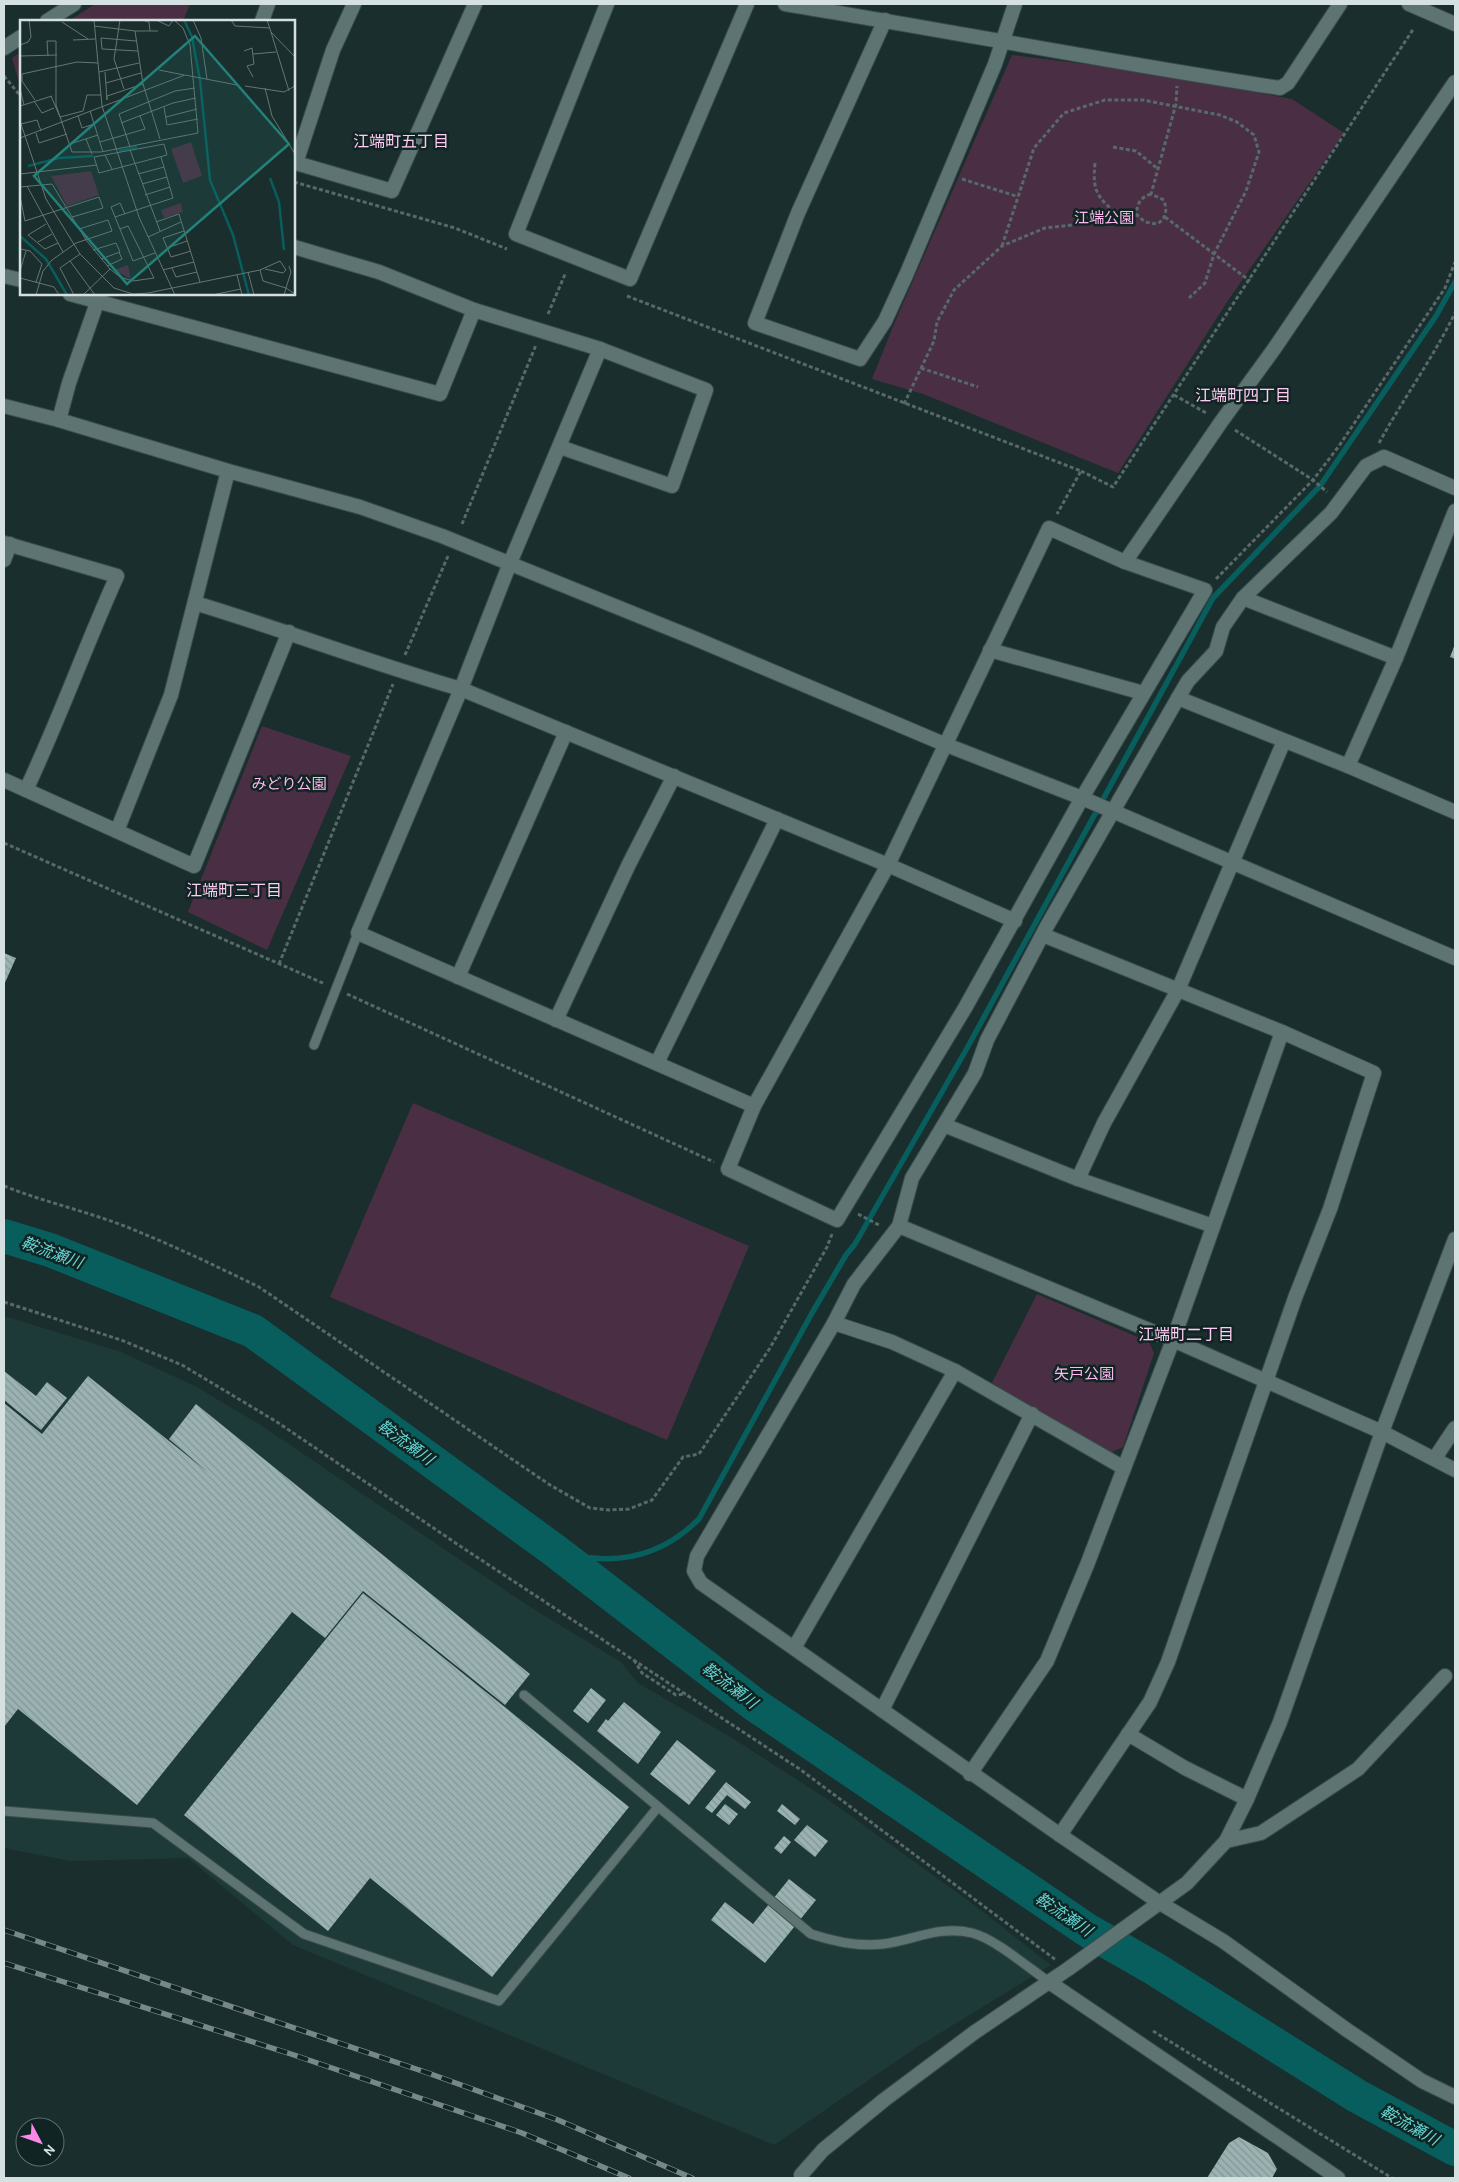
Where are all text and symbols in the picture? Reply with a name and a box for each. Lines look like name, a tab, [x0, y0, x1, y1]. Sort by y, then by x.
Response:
inset map	[20, 20, 295, 295]
district label: 江端町五丁目	[353, 132, 449, 151]
park label: 江端公園	[1074, 209, 1134, 227]
district label: 江端町四丁目	[1195, 386, 1291, 405]
park label: みどり公園	[251, 775, 327, 793]
district label: 江端町三丁目	[186, 881, 282, 900]
water label: 鞍流瀬川	[19, 1233, 87, 1273]
district label: 江端町二丁目	[1138, 1325, 1234, 1344]
park label: 矢戸公園	[1054, 1365, 1114, 1383]
water label: 鞍流瀬川	[374, 1416, 439, 1470]
water label: 鞍流瀬川	[698, 1659, 763, 1713]
water label: 鞍流瀬川	[1032, 1889, 1097, 1941]
water label: 鞍流瀬川	[1377, 2102, 1444, 2150]
north arrow	[15, 2117, 65, 2167]
text: N	[40, 2141, 59, 2160]

